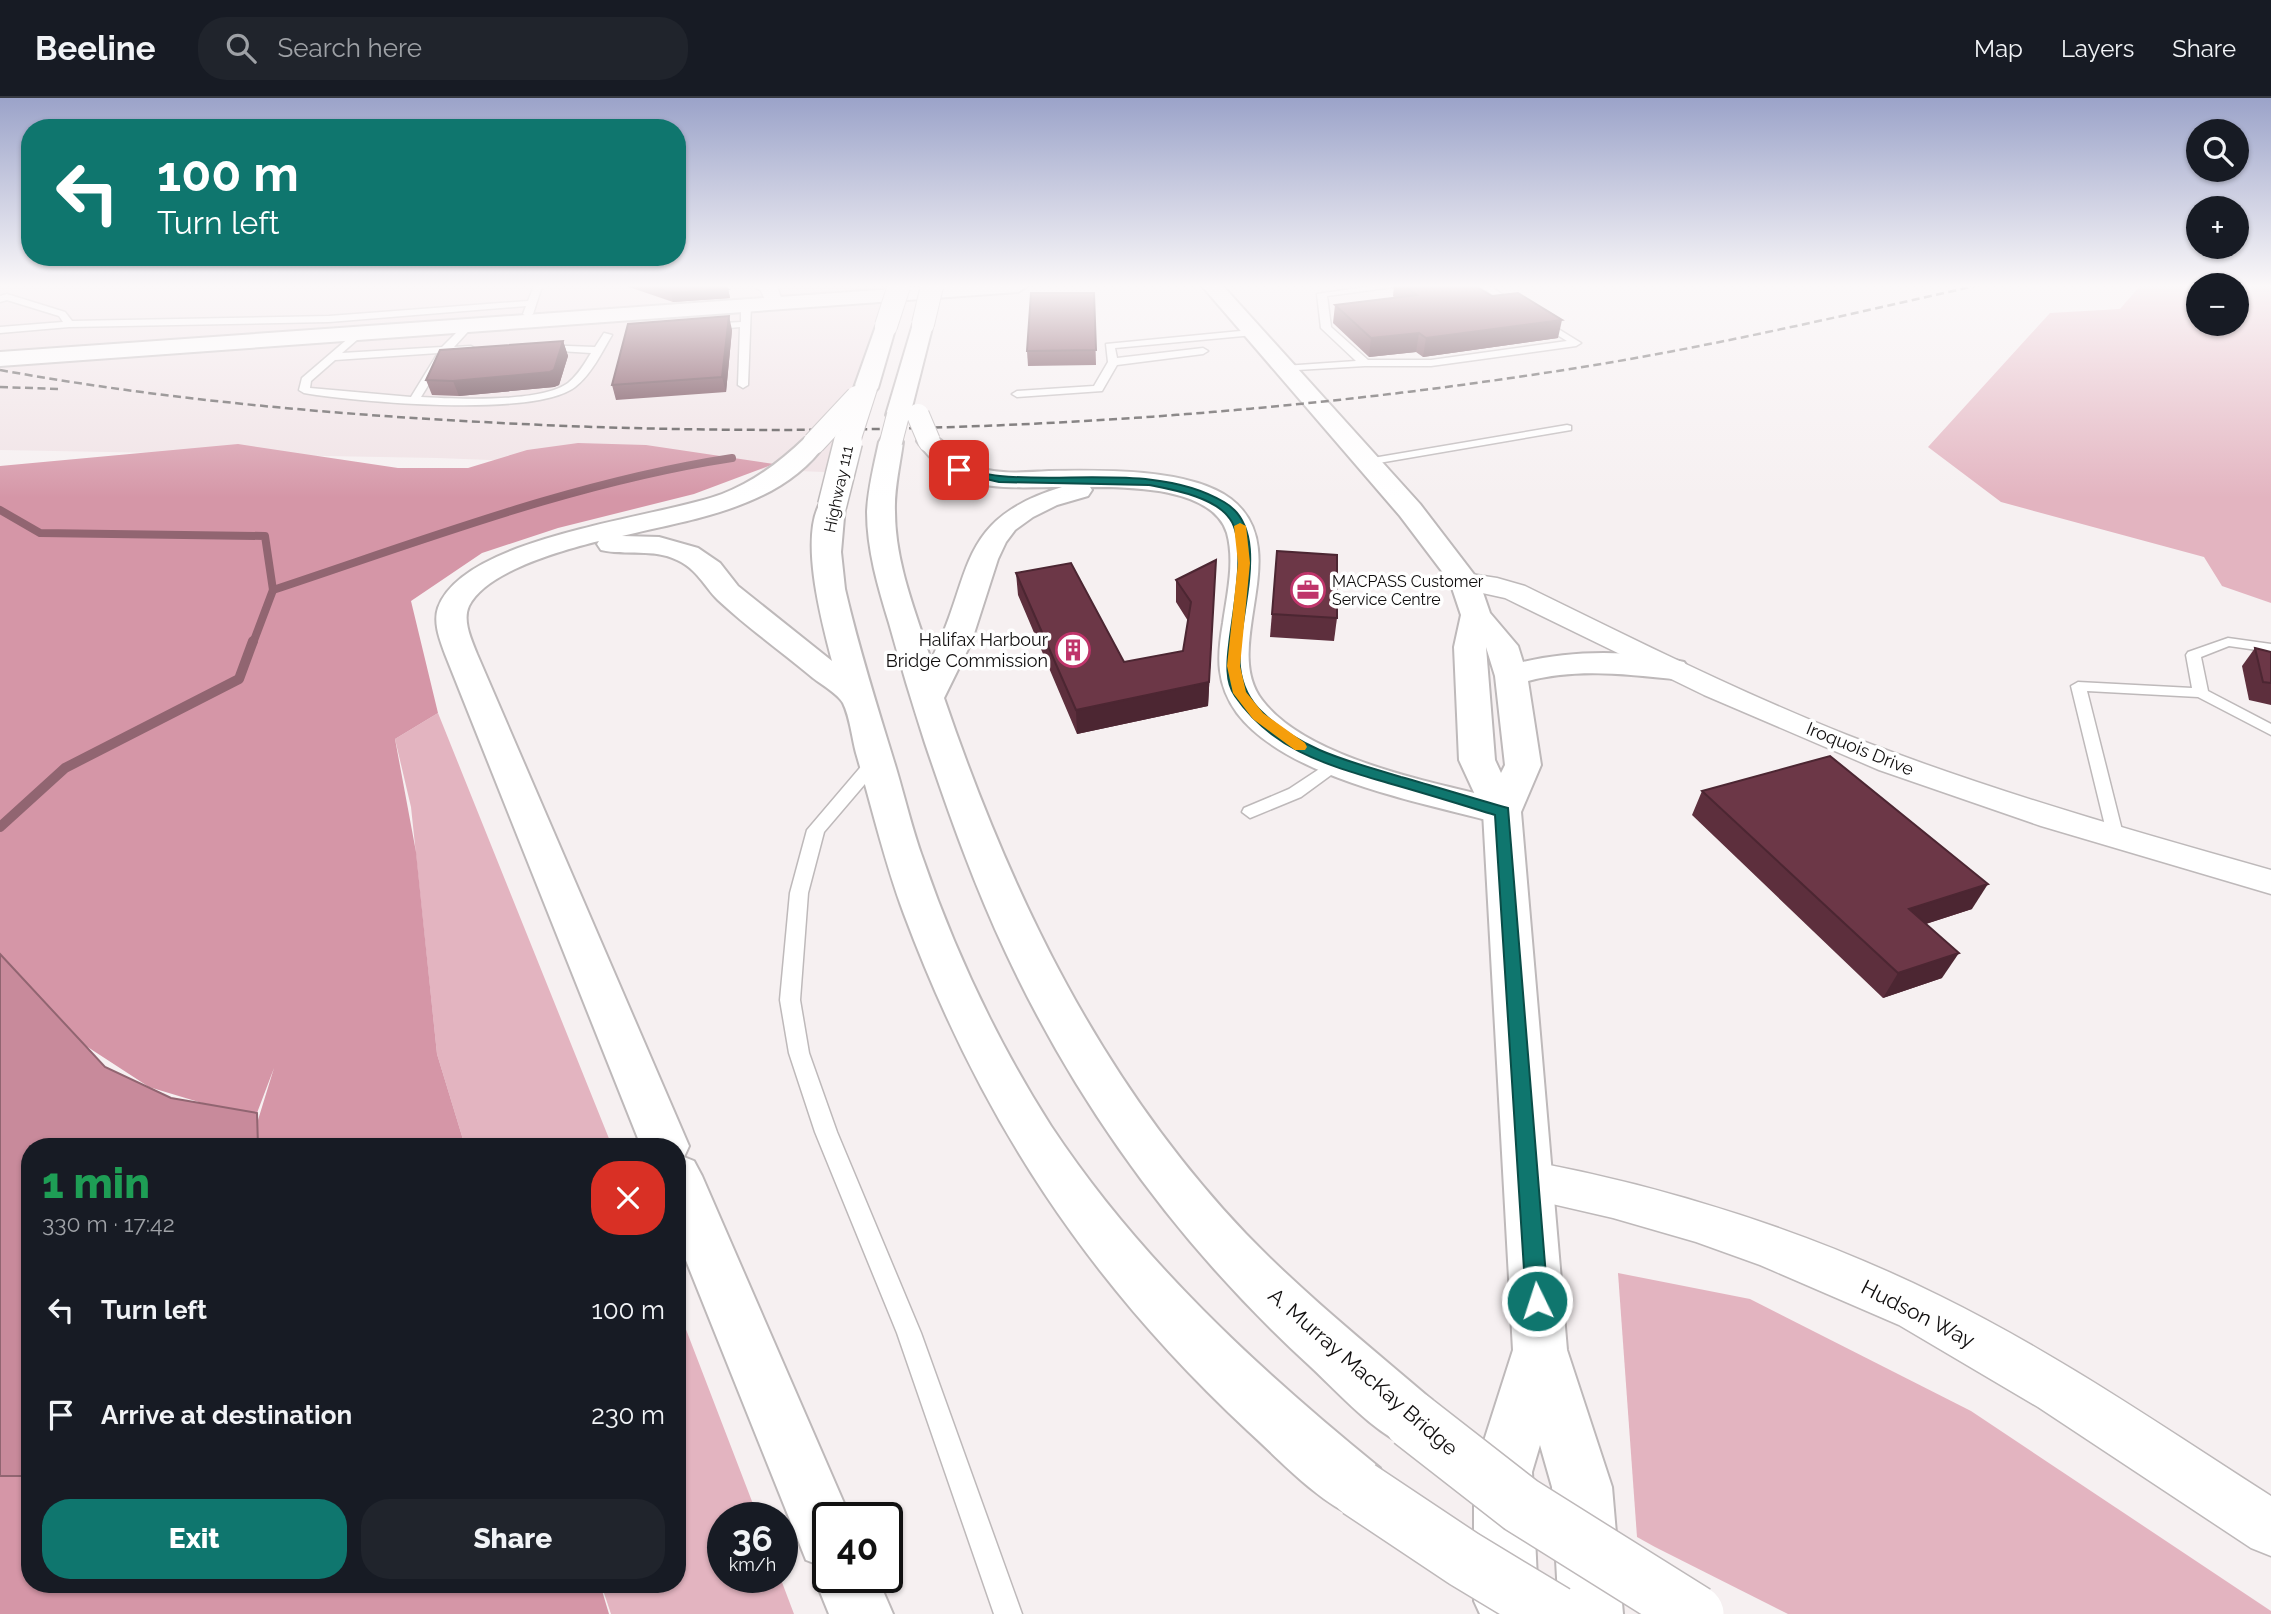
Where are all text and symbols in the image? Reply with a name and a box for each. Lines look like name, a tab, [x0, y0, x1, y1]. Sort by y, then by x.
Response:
search box	[198, 17, 688, 80]
text: Beeline	[35, 29, 156, 68]
icon: search	[222, 29, 260, 67]
text: Search here	[278, 33, 422, 63]
text: Map	[1974, 34, 2023, 63]
text: Layers	[2061, 34, 2134, 63]
text: Share	[2172, 34, 2236, 63]
map controls	[2186, 119, 2249, 336]
button: search	[2186, 119, 2249, 182]
text: 100 m	[157, 145, 299, 202]
icon: left	[42, 147, 133, 238]
button: +	[2186, 196, 2249, 259]
text: Turn left	[157, 204, 279, 241]
button: −	[2186, 273, 2249, 336]
pin	[929, 440, 989, 500]
street label: Highway 111	[820, 444, 857, 534]
icon: arrive	[940, 451, 978, 489]
office icon: MACPASS Customer Service Centre	[1289, 571, 1327, 609]
place label: MACPASS Customer Service Centre	[1332, 572, 1484, 609]
place label: Halifax Harbour Bridge Commission	[886, 629, 1049, 671]
building icon: Halifax Harbour Bridge Commission	[1054, 631, 1092, 669]
street label: Iroquois Drive	[1803, 717, 1917, 780]
text: 1 min	[42, 1159, 150, 1208]
button: close	[591, 1161, 665, 1235]
text: 330 m · 17:42	[42, 1210, 175, 1237]
position arrow	[1500, 1264, 1574, 1338]
street label: Hudson Way	[1857, 1274, 1979, 1353]
street label: A. Murray MacKay Bridge	[1264, 1283, 1463, 1461]
icon: left	[42, 1291, 80, 1329]
text: Turn left	[101, 1295, 207, 1325]
text: 100 m	[592, 1295, 665, 1325]
icon: arrive	[42, 1396, 80, 1434]
text: Arrive at destination	[101, 1400, 352, 1430]
text: 230 m	[591, 1400, 665, 1430]
button: Exit	[42, 1499, 347, 1579]
button: Share	[361, 1499, 665, 1579]
speed limit sign: 40	[812, 1502, 903, 1593]
text: 36	[732, 1518, 773, 1559]
text: km/h	[729, 1554, 776, 1575]

